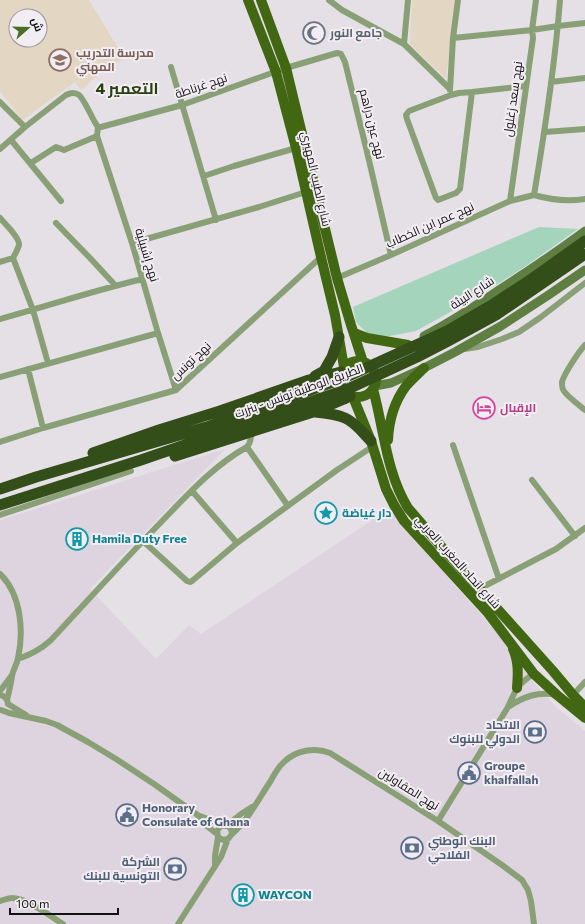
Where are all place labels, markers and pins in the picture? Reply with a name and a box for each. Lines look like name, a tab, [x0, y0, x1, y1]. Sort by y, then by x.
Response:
mosque icon: جامع النور	[301, 20, 327, 46]
place label: جامع النور	[329, 25, 382, 42]
place label: مدرسة التدريب المهني	[76, 45, 154, 77]
school or university icon: مدرسة التدريب المهني	[47, 47, 73, 73]
hotel icon: الإقبال	[471, 395, 497, 421]
place label: الإقبال	[500, 400, 536, 416]
place icon: دار غياضة	[313, 500, 339, 526]
place label: دار غياضة	[342, 505, 391, 521]
building icon: Hamila Duty Free	[64, 526, 90, 552]
place label: Hamila Duty Free	[92, 531, 187, 545]
place label: الاتحاد الدولي للبنوك	[449, 717, 520, 749]
bank icon: الاتحاد الدولي للبنوك	[522, 719, 548, 745]
place label: Groupe khalfallah	[484, 758, 538, 786]
public building icon: Groupe khalfallah	[456, 760, 482, 786]
place label: Honorary Consulate of Ghana	[142, 800, 250, 828]
public building icon: Honorary Consulate of Ghana	[114, 802, 140, 828]
place label: البنك الوطني الفلاحي	[428, 833, 496, 865]
bank icon: البنك الوطني الفلاحي	[399, 835, 425, 861]
place label: الشركة التونسية للبنك	[83, 854, 160, 884]
bank icon: الشركة التونسية للبنك	[162, 856, 188, 882]
building icon: WAYCON	[230, 882, 256, 908]
place label: WAYCON	[258, 887, 312, 901]

